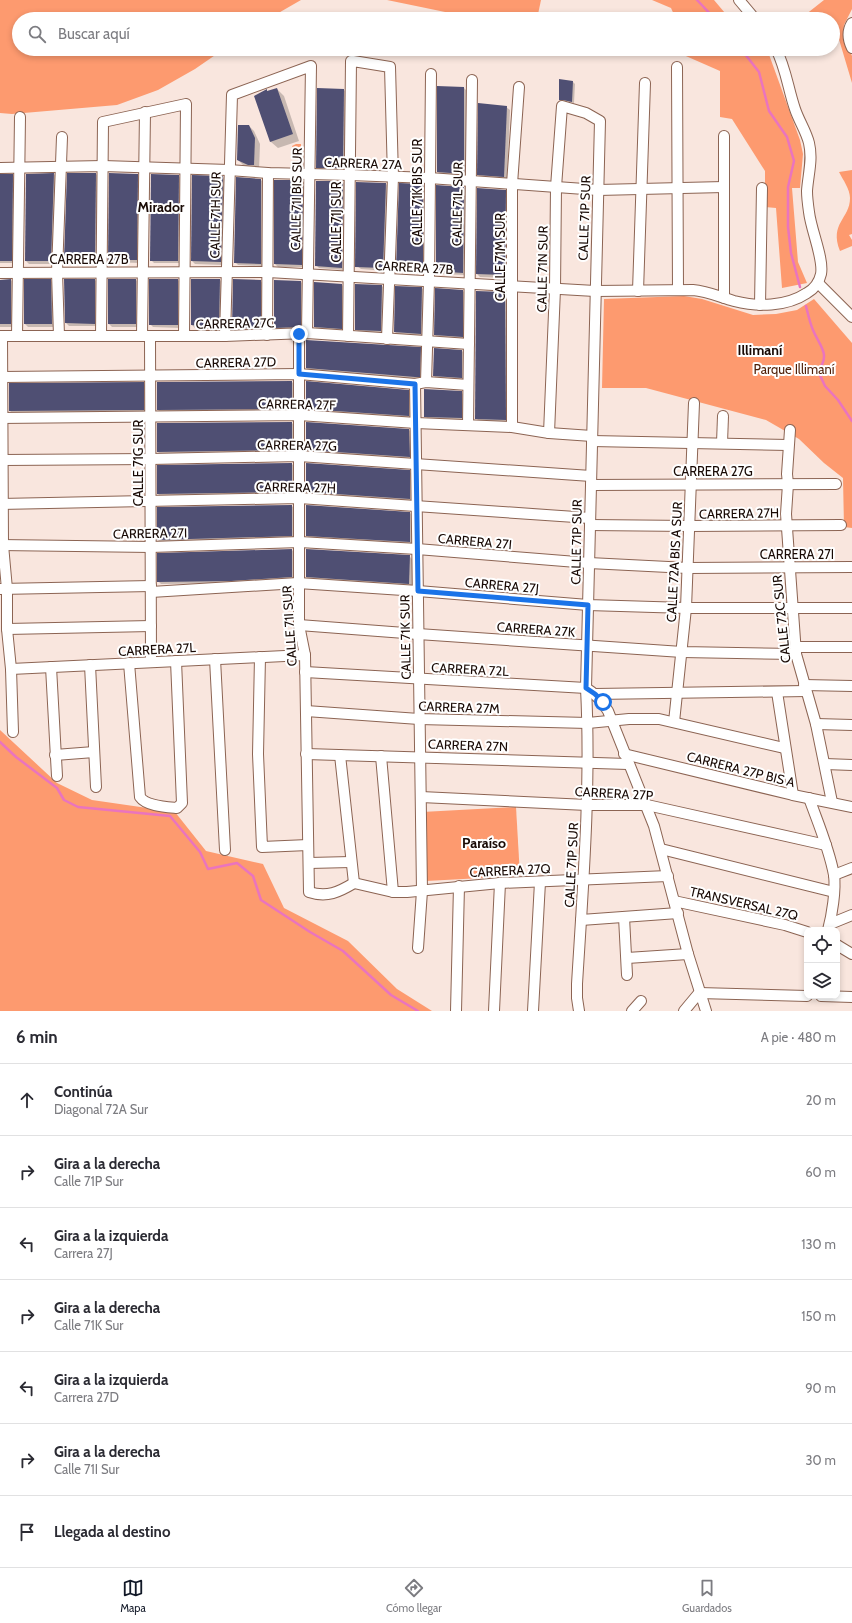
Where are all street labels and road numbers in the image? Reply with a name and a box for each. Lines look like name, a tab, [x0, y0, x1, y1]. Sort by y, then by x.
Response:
street label: CALLE 71K BIS SUR	[409, 139, 425, 245]
street label: CALLE 71I BIS SUR	[287, 147, 305, 250]
street label: CARRERA 27A	[324, 154, 402, 172]
street label: CALLE 71L SUR	[448, 162, 466, 246]
street label: CALLE 71H SUR	[206, 171, 224, 259]
street label: CALLE 71P SUR	[575, 175, 593, 261]
street label: CALLE 71J SUR	[328, 181, 344, 263]
street label: CALLE 71M SUR	[492, 213, 508, 301]
street label: CALLE 71N SUR	[533, 225, 551, 313]
street label: CARRERA 27B	[50, 251, 129, 267]
street label: CARRERA 27B	[374, 257, 454, 277]
street label: CARRERA 27C	[195, 314, 275, 332]
street label: CARRERA 27D	[196, 353, 276, 371]
street label: CARRERA 27F	[258, 395, 336, 413]
street label: CALLE 71G SUR	[130, 420, 146, 506]
street label: CARRERA 27G	[257, 436, 337, 454]
street label: CARRERA 27G	[673, 463, 753, 479]
street label: CARRERA 27H	[256, 478, 336, 496]
street label: CALLE 71P SUR	[567, 499, 585, 585]
street label: CALLE 72A BIS A SUR	[663, 501, 685, 623]
street label: CARRERA 27H	[699, 504, 779, 522]
street label: CARRERA 27I	[113, 524, 187, 542]
street label: CARRERA 27I	[437, 530, 513, 552]
street label: CARRERA 27I	[760, 546, 834, 562]
street label: CARRERA 27J	[464, 574, 540, 596]
street label: CALLE 72C SUR	[768, 574, 794, 664]
street label: CALLE 71I SUR	[278, 585, 300, 667]
street label: CALLE 71K SUR	[396, 594, 414, 680]
street label: CARRERA 27K	[496, 618, 576, 640]
street label: CARRERA 27L	[118, 639, 197, 659]
street label: CARRERA 72L	[431, 659, 510, 679]
street label: CARRERA 27M	[418, 698, 500, 716]
street label: CARRERA 27N	[428, 736, 508, 754]
street label: CARRERA 27P BIS A	[685, 748, 797, 790]
street label: CARRERA 27P	[574, 783, 654, 803]
street label: CALLE 71P SUR	[561, 822, 581, 908]
street label: CARRERA 27Q	[469, 860, 551, 880]
street label: TRANSVERSAL 27Q	[688, 883, 800, 923]

